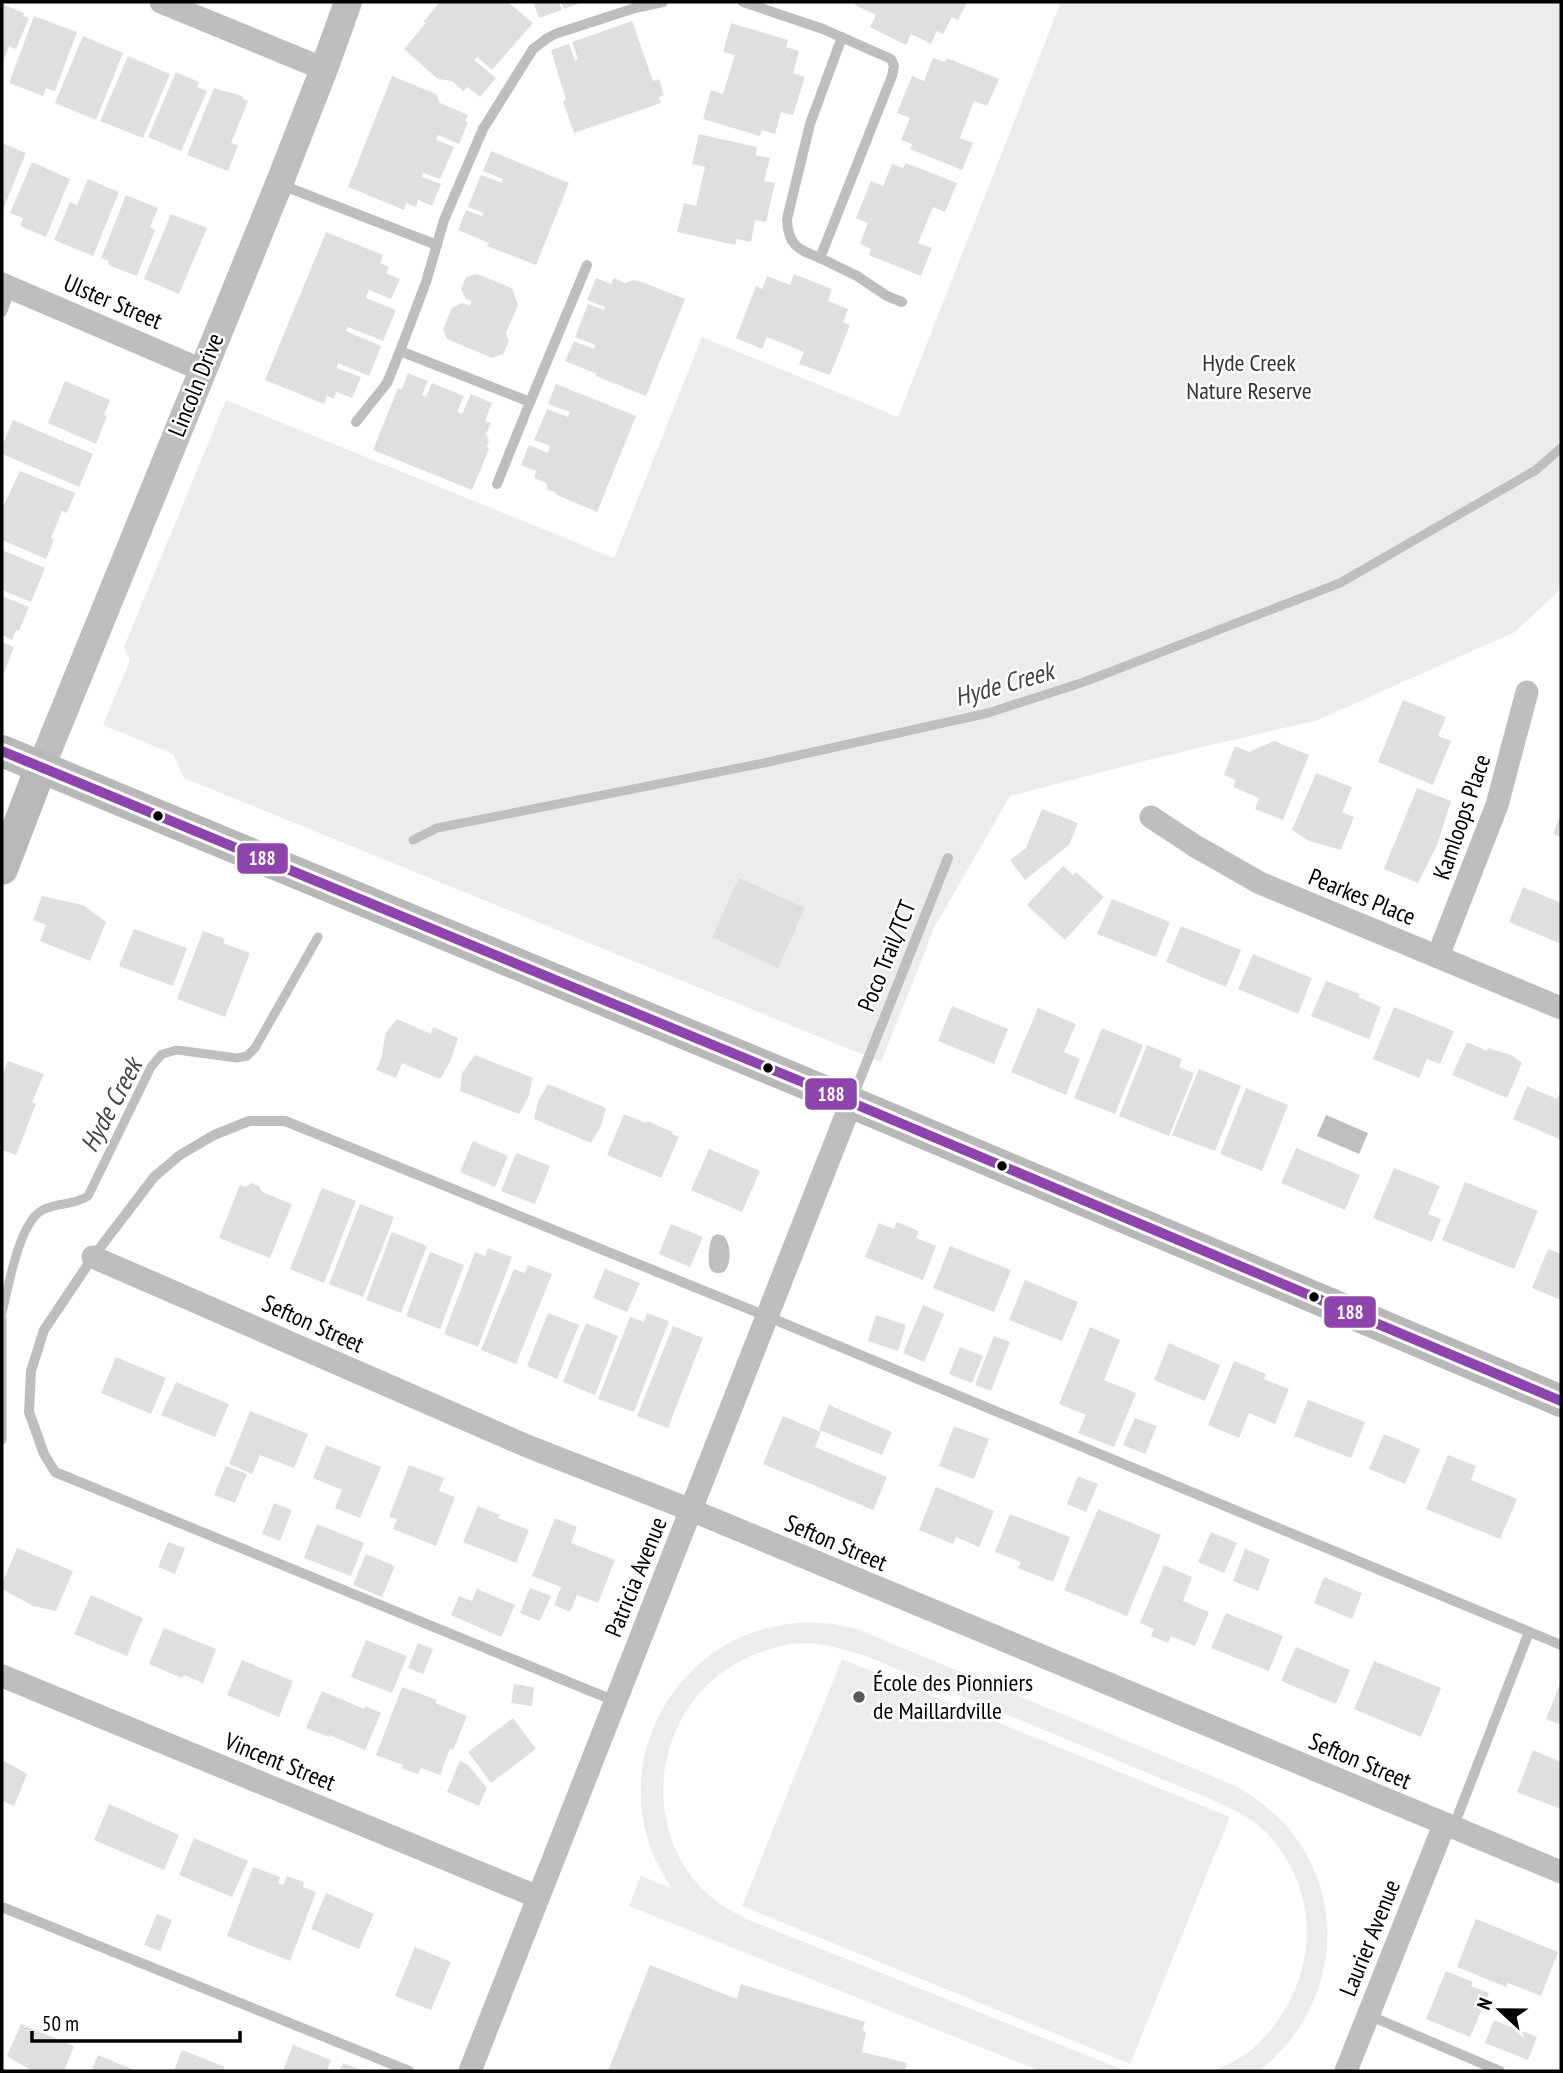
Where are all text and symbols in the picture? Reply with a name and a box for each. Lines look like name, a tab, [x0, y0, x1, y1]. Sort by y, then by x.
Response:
street label: Ulster Street	[59, 267, 167, 336]
street label: Lincoln Drive	[161, 328, 230, 441]
park label: Hyde Creek Nature Reserve	[1186, 347, 1312, 406]
water label: Hyde Creek	[951, 653, 1060, 713]
street label: Kamloops Place	[1426, 750, 1497, 884]
unlabelled marker	[151, 809, 165, 823]
line badge: 188	[236, 842, 289, 875]
text: 188	[248, 846, 276, 870]
street label: Pearkes Place	[1304, 861, 1420, 932]
street label: Poco Trail/TCT	[850, 895, 923, 1016]
water label: Hyde Creek	[72, 1050, 150, 1157]
unlabelled marker	[761, 1061, 775, 1075]
line badge: 188	[804, 1077, 858, 1111]
text: 188	[817, 1082, 845, 1106]
unlabelled marker	[995, 1159, 1009, 1173]
street label: Sefton Street	[257, 1287, 369, 1360]
unlabelled marker	[1307, 1290, 1321, 1304]
line badge: 188	[1323, 1295, 1377, 1329]
text: 188	[1336, 1300, 1364, 1324]
street label: Sefton Street	[780, 1507, 892, 1578]
street label: Patricia Avenue	[597, 1512, 674, 1641]
place label: École des Pionniers de Maillardville	[873, 1667, 1033, 1726]
marker: École des Pionniers de Maillardville	[851, 1689, 867, 1705]
street label: Vincent Street	[219, 1725, 341, 1798]
street label: Sefton Street	[1304, 1725, 1416, 1796]
street label: Laurier Avenue	[1332, 1875, 1407, 2001]
north arrow	[1465, 1975, 1535, 2045]
text: N	[1471, 1994, 1497, 2013]
scale bar	[32, 2000, 240, 2044]
text: 50 m	[42, 2010, 79, 2037]

